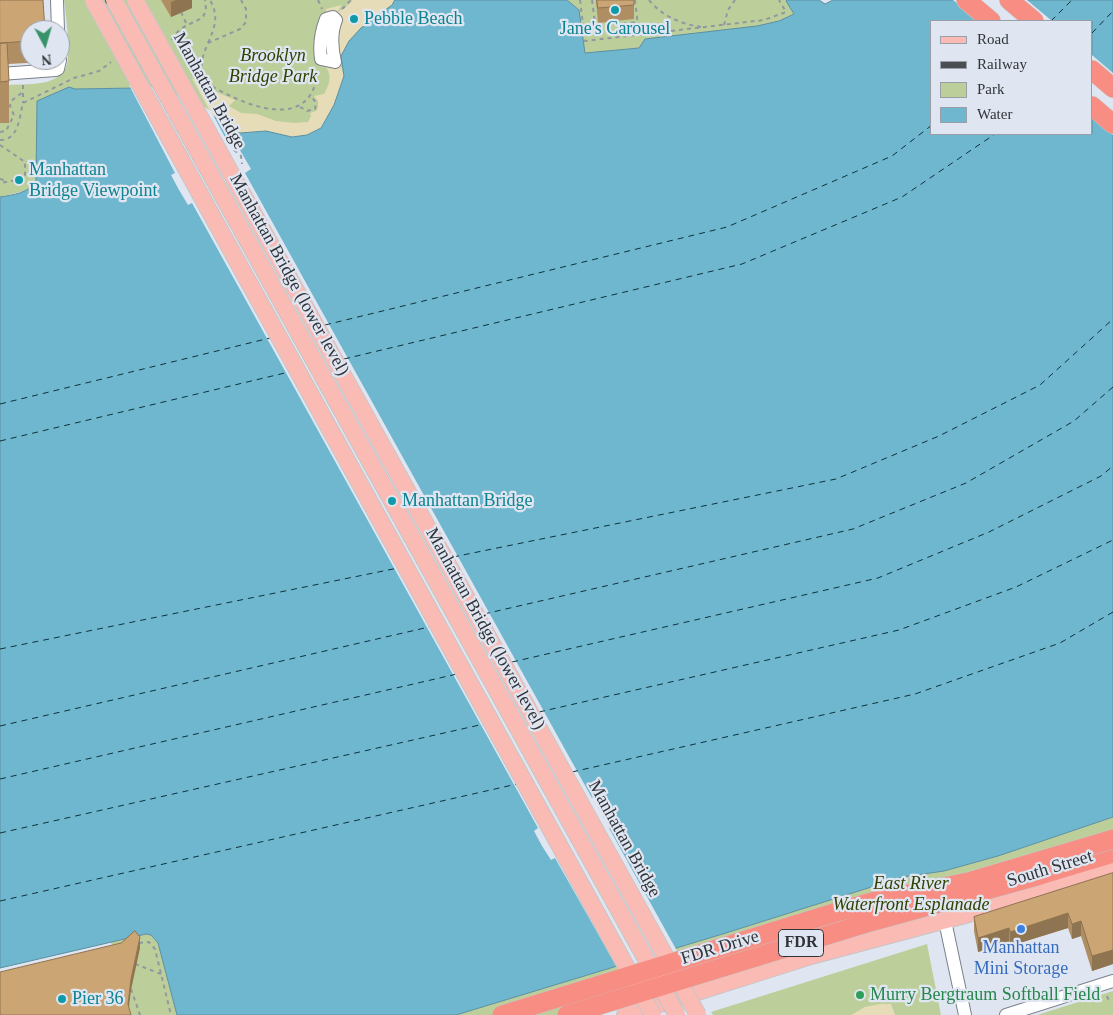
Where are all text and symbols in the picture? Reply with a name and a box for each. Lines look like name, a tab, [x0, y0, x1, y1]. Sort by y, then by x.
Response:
marker: Jane's Carousel	[609, 4, 621, 16]
place label: Pebble Beach	[364, 8, 462, 30]
marker: Pebble Beach	[348, 13, 360, 25]
place label: Jane's Carousel	[560, 18, 670, 40]
north arrow	[20, 20, 70, 70]
legend	[930, 20, 1093, 135]
street label: Manhattan Bridge	[168, 29, 250, 153]
text: Road	[977, 31, 1009, 47]
park label: Brooklyn Bridge Park	[229, 45, 317, 88]
text: N	[41, 51, 52, 67]
text: Railway	[977, 56, 1027, 72]
text: Park	[977, 81, 1005, 97]
text: Water	[977, 106, 1012, 122]
place label: Manhattan Bridge Viewpoint	[29, 159, 157, 202]
street label: Manhattan Bridge (lower level)	[224, 170, 354, 380]
marker: Manhattan Bridge Viewpoint	[13, 174, 25, 186]
place label: Manhattan Bridge	[402, 490, 532, 512]
marker: Manhattan Bridge	[386, 495, 398, 507]
street label: Manhattan Bridge (lower level)	[420, 524, 550, 734]
street label: Manhattan Bridge	[583, 777, 665, 901]
street label: South Street	[1005, 846, 1095, 892]
park label: East River Waterfront Esplanade	[832, 873, 990, 916]
marker: Manhattan Mini Storage	[1015, 923, 1027, 935]
street label: FDR Drive	[678, 926, 762, 970]
road number: FDR	[778, 930, 824, 956]
place label: Manhattan Mini Storage	[974, 937, 1068, 980]
place label: Murry Bergtraum Softball Field	[870, 984, 1100, 1006]
place label: Pier 36	[72, 988, 123, 1010]
marker: Murry Bergtraum Softball Field	[854, 989, 866, 1001]
marker: Pier 36	[56, 993, 68, 1005]

